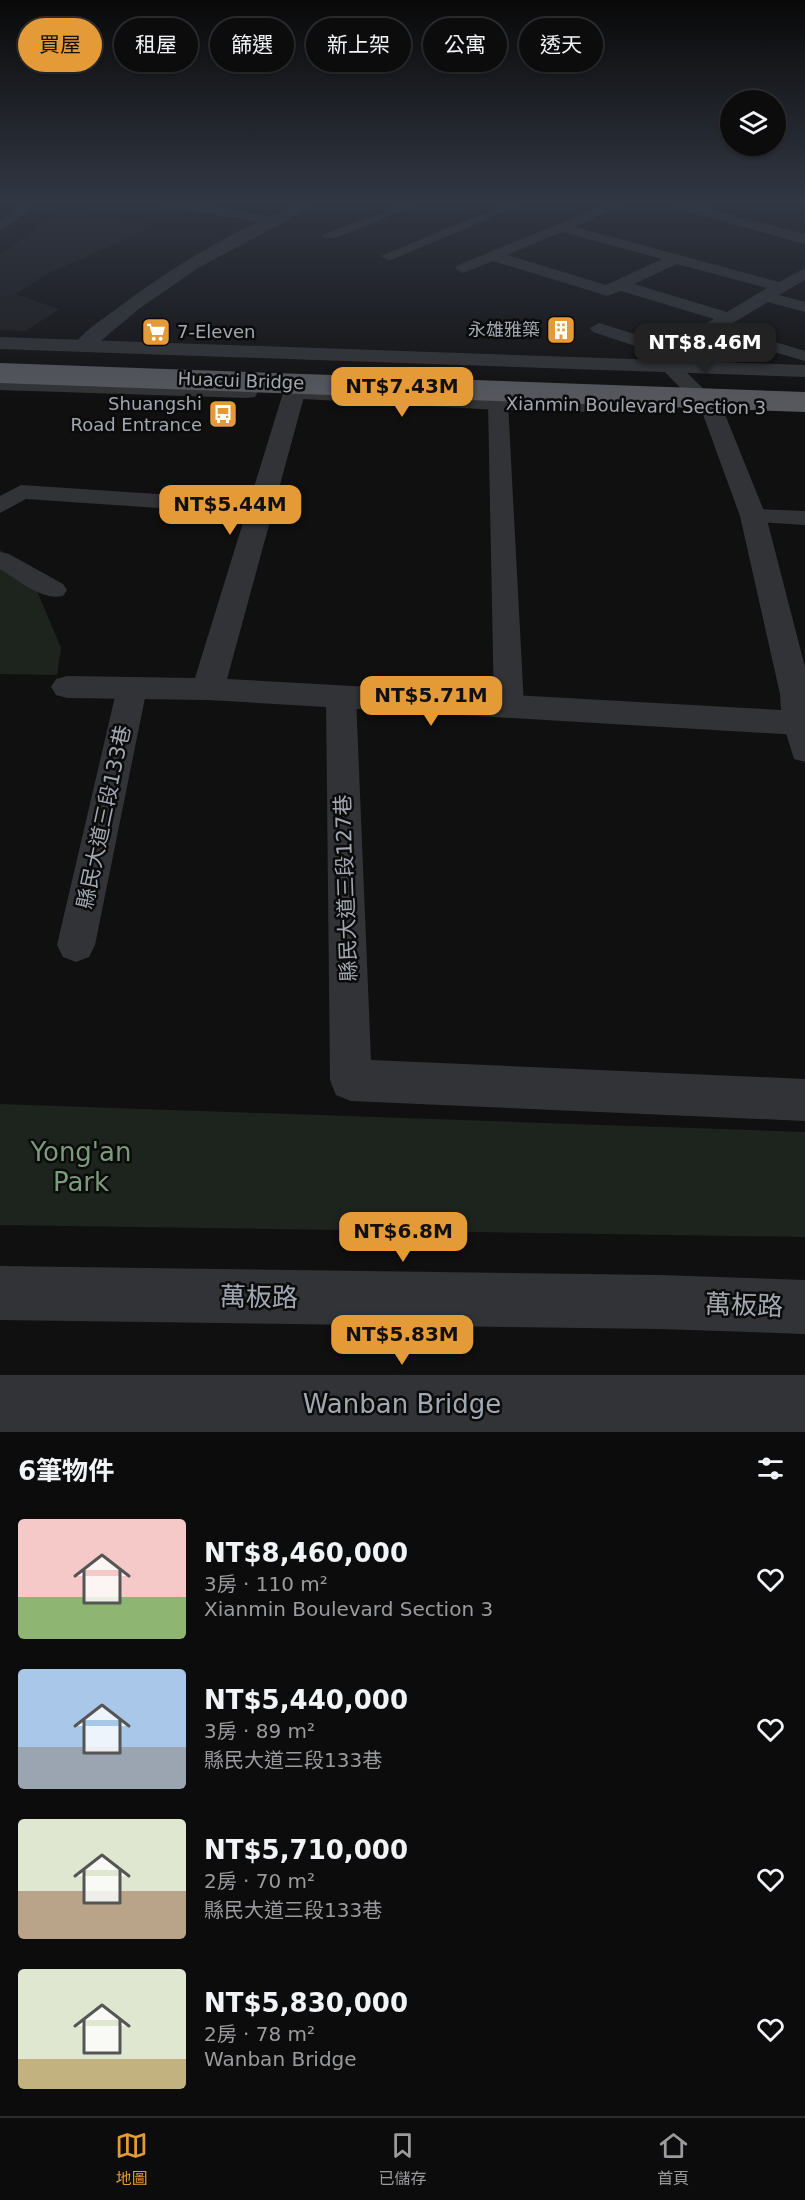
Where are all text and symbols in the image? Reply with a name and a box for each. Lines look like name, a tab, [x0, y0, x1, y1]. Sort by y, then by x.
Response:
chip: 買屋	[18, 18, 102, 72]
chip: 租屋	[114, 18, 198, 72]
chip: 篩選	[210, 18, 294, 72]
chip: 新上架	[306, 18, 411, 72]
chip: 公寓	[423, 18, 507, 72]
chip: 透天	[519, 18, 603, 72]
map controls	[720, 90, 786, 156]
button: layers	[720, 90, 786, 156]
building icon: 永雄雅築	[545, 314, 577, 346]
supermarket icon: 7-Eleven	[140, 316, 172, 348]
place label: 永雄雅築	[468, 319, 540, 340]
place label: 7-Eleven	[177, 321, 256, 342]
pin: NT$8.46M	[643, 323, 767, 374]
text: NT$8.46M	[648, 330, 762, 354]
pin: NT$7.43M	[340, 367, 464, 418]
street label: Huacui Bridge	[177, 368, 305, 393]
text: NT$7.43M	[345, 374, 459, 398]
place label: Shuangshi Road Entrance	[70, 393, 202, 435]
street label: Xianmin Boulevard Section 3	[506, 393, 766, 418]
bus stop icon: Shuangshi Road Entrance	[207, 398, 239, 430]
pin: NT$5.44M	[168, 485, 292, 536]
text: NT$5.44M	[173, 492, 287, 516]
pin: NT$5.71M	[369, 676, 493, 727]
text: NT$5.71M	[374, 683, 488, 707]
street label: 縣民大道三段133巷	[73, 723, 135, 911]
street label: 縣民大道三段127巷	[331, 794, 361, 982]
park label: Yong'an Park	[30, 1137, 131, 1197]
pin: NT$6.8M	[348, 1212, 458, 1263]
text: NT$6.8M	[353, 1219, 453, 1243]
street label: 萬板路	[220, 1281, 298, 1313]
street label: 萬板路	[704, 1289, 784, 1321]
pin: NT$5.83M	[340, 1315, 464, 1366]
text: NT$5.83M	[345, 1322, 459, 1346]
street label: Wanban Bridge	[303, 1389, 501, 1419]
icon: filters	[754, 1452, 787, 1485]
text: 6筆物件	[18, 1456, 114, 1486]
text: NT$8,460,000	[204, 1538, 408, 1568]
icon: home	[66, 1543, 138, 1615]
icon: heart	[754, 1563, 787, 1596]
text: 3房 · 110 m²	[204, 1572, 328, 1596]
text: Xianmin Boulevard Section 3	[204, 1597, 493, 1621]
text: NT$5,440,000	[204, 1685, 408, 1715]
icon: home	[66, 1693, 138, 1765]
icon: heart	[754, 1713, 787, 1746]
text: 3房 · 89 m²	[204, 1719, 315, 1743]
text: 縣民大道三段133巷	[204, 1748, 382, 1772]
text: NT$5,710,000	[204, 1835, 408, 1865]
icon: home	[66, 1843, 138, 1915]
icon: heart	[754, 1863, 787, 1896]
text: 2房 · 70 m²	[204, 1869, 315, 1893]
text: 縣民大道三段133巷	[204, 1898, 382, 1922]
text: NT$5,830,000	[204, 1988, 408, 2018]
icon: home	[66, 1993, 138, 2065]
icon: heart	[754, 2013, 787, 2046]
text: 2房 · 78 m²	[204, 2022, 315, 2046]
text: Wanban Bridge	[204, 2047, 357, 2071]
tab: 地圖	[115, 2129, 148, 2189]
tab: 已儲存	[378, 2129, 427, 2189]
tab: 首頁	[657, 2129, 690, 2189]

